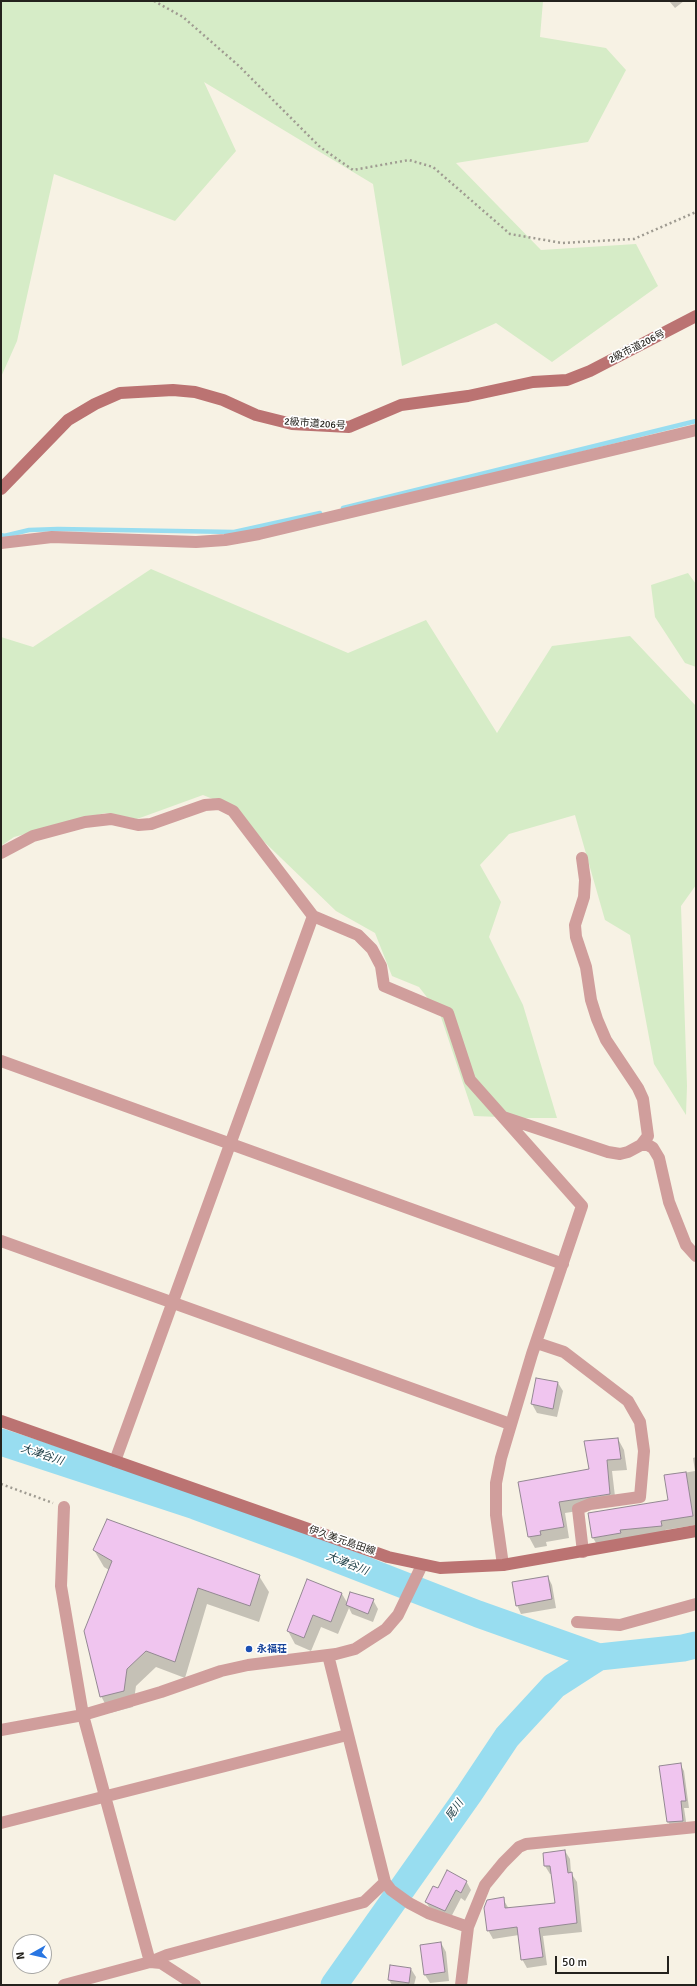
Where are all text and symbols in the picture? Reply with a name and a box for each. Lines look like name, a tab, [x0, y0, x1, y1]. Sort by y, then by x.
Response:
street label: 2級市道206号	[607, 328, 667, 366]
street label: 2級市道206号	[284, 416, 346, 432]
water label: 大津谷川	[19, 1442, 65, 1468]
street label: 伊久美元島田線	[307, 1524, 377, 1558]
water label: 大津谷川	[324, 1550, 370, 1578]
place label: 永福荘	[257, 1643, 287, 1655]
marker: 永福荘	[244, 1644, 254, 1654]
water label: 尾川	[443, 1797, 467, 1823]
north arrow	[12, 1934, 52, 1974]
scale bar	[557, 1948, 671, 1974]
text: N	[14, 1951, 28, 1960]
text: 50 m	[562, 1955, 587, 1970]

